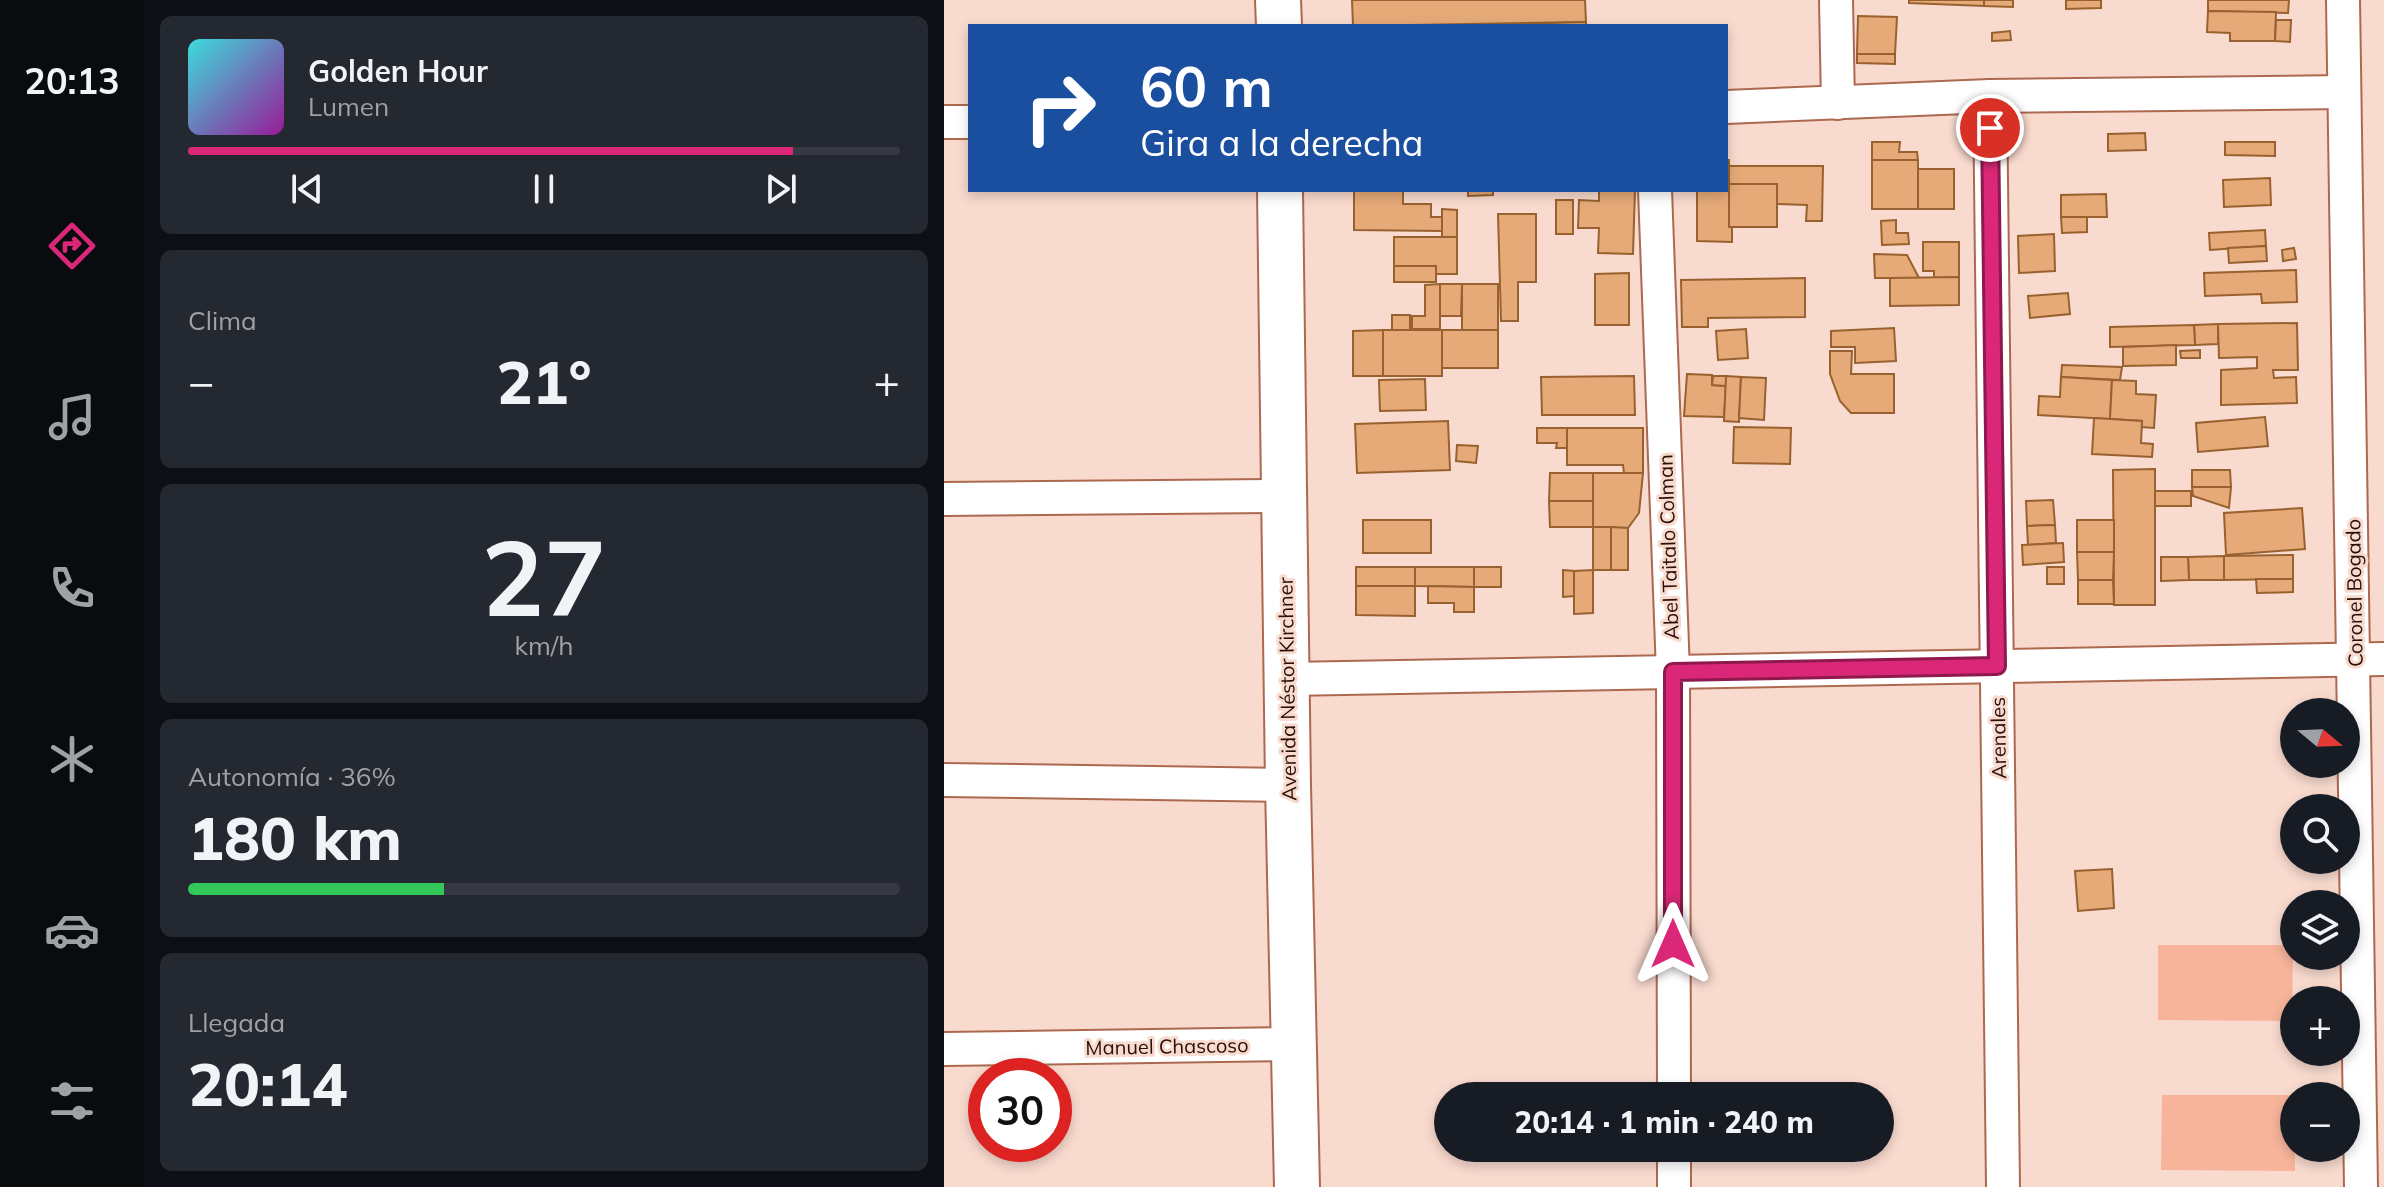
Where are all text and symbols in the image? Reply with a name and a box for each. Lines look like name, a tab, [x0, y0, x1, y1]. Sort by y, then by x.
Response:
text: 60 m	[1140, 51, 1273, 121]
text: Golden Hour	[308, 52, 488, 90]
icon: right	[1008, 56, 1112, 160]
text: 20:13	[24, 58, 120, 103]
text: Lumen	[308, 90, 389, 123]
pin	[1956, 94, 2024, 162]
icon: arrive	[1968, 106, 2012, 150]
text: Gira a la derecha	[1140, 120, 1423, 165]
icon: previous	[285, 167, 329, 211]
icon: pause	[522, 167, 566, 211]
icon: next	[759, 167, 803, 211]
icon: directions	[44, 218, 100, 274]
text: Clima	[188, 304, 257, 337]
text: 21°	[496, 344, 592, 419]
text: −	[188, 354, 214, 409]
text: +	[874, 354, 900, 409]
icon: music	[44, 389, 100, 445]
street label: Abel Taitalo Colman	[1652, 454, 1684, 640]
text: 27	[482, 511, 606, 642]
street label: Coronel Bogado	[2340, 519, 2368, 667]
icon: phone	[44, 560, 100, 616]
street label: Avenida Néstor Kirchner	[1273, 576, 1301, 801]
text: km/h	[515, 629, 573, 662]
street label: Arenales	[1985, 697, 2011, 779]
north arrow	[2280, 698, 2360, 778]
map controls	[2280, 698, 2360, 1162]
icon: climate	[44, 731, 100, 787]
text: Autonomía · 36%	[188, 760, 396, 793]
button: search	[2280, 794, 2360, 874]
text: 180 km	[188, 800, 402, 875]
button: layers	[2280, 890, 2360, 970]
icon: car	[44, 902, 100, 958]
position arrow	[1631, 902, 1715, 986]
button: +	[2280, 986, 2360, 1066]
text: Llegada	[188, 1006, 285, 1039]
street label: Manuel Chascoso	[1085, 1032, 1249, 1060]
text: 20:14	[188, 1046, 348, 1121]
speed limit sign: 30	[968, 1058, 1072, 1162]
icon: filters	[44, 1073, 100, 1129]
button: −	[2280, 1082, 2360, 1162]
text: 20:14 · 1 min · 240 m	[1514, 1103, 1814, 1141]

